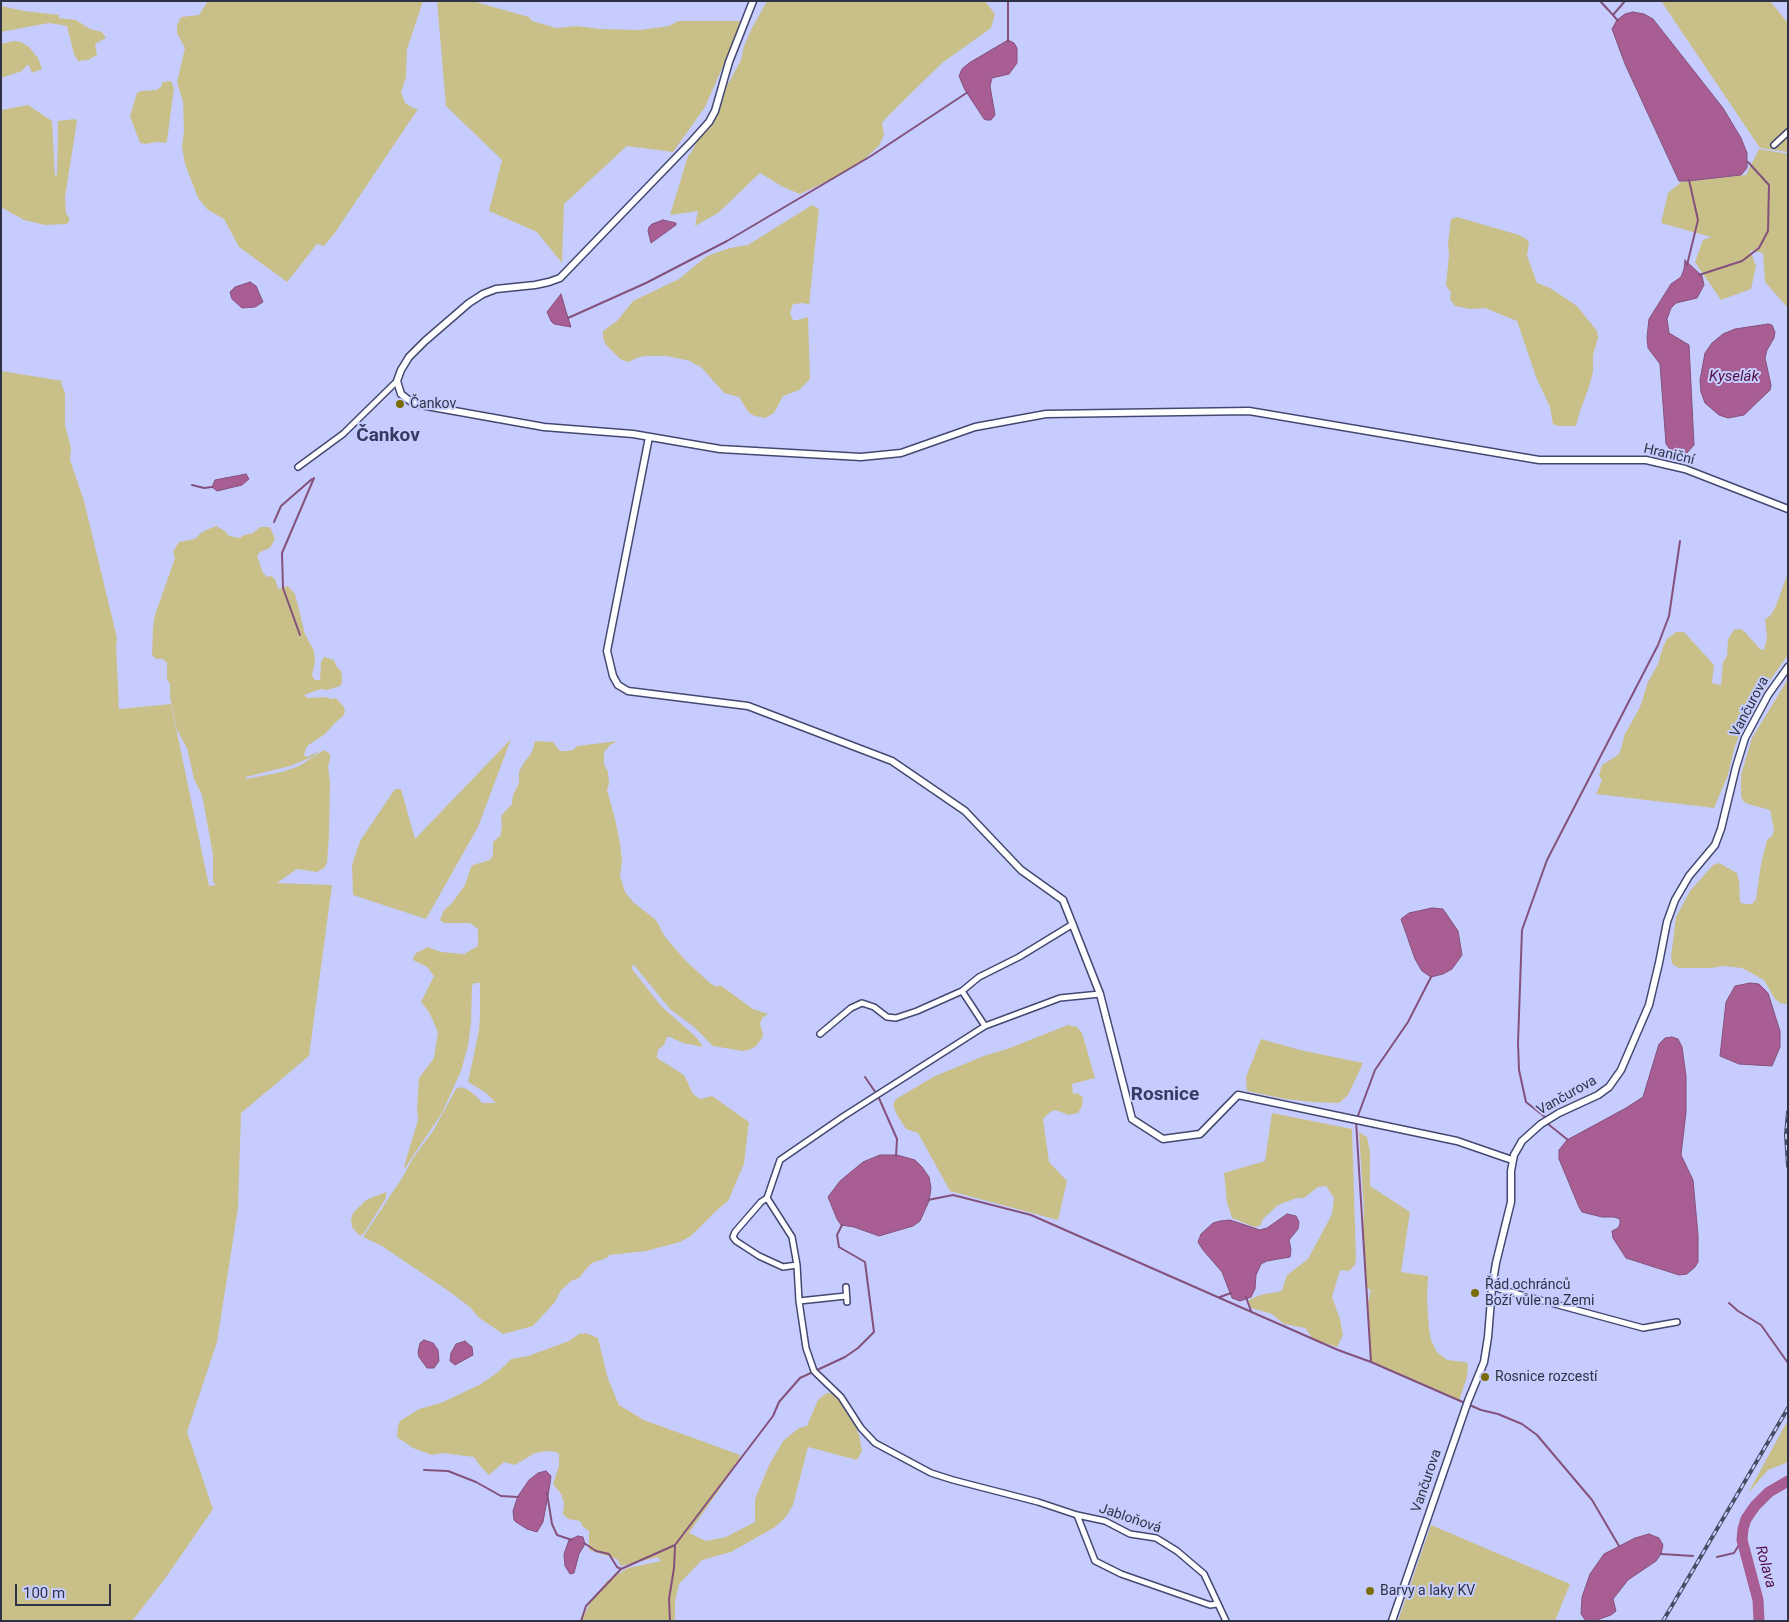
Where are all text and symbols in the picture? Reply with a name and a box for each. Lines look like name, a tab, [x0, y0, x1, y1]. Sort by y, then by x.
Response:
water label: Kyselák	[1709, 368, 1759, 386]
place label: Čankov	[410, 396, 456, 412]
marker: Čankov	[394, 398, 406, 410]
district label: Čankov	[356, 425, 420, 447]
street label: Hraniční	[1642, 441, 1696, 469]
street label: Vančurova	[1727, 674, 1773, 740]
street label: Vančurova	[1534, 1073, 1600, 1119]
district label: Rosnice	[1131, 1084, 1199, 1106]
place label: Řád ochránců Boží vůle na Zemi	[1485, 1277, 1594, 1310]
marker: Řád ochránců Boží vůle na Zemi	[1469, 1287, 1481, 1299]
place label: Rosnice rozcestí	[1495, 1369, 1598, 1385]
marker: Rosnice rozcestí	[1479, 1371, 1491, 1383]
street label: Vančurova	[1408, 1447, 1446, 1515]
street label: Jabloňová	[1097, 1501, 1163, 1537]
water label: Rolava	[1751, 1544, 1779, 1590]
scale bar	[18, 1574, 114, 1606]
place label: Barvy a laky KV	[1380, 1583, 1475, 1599]
text: 100 m	[23, 1584, 65, 1602]
marker: Barvy a laky KV	[1364, 1585, 1376, 1597]

